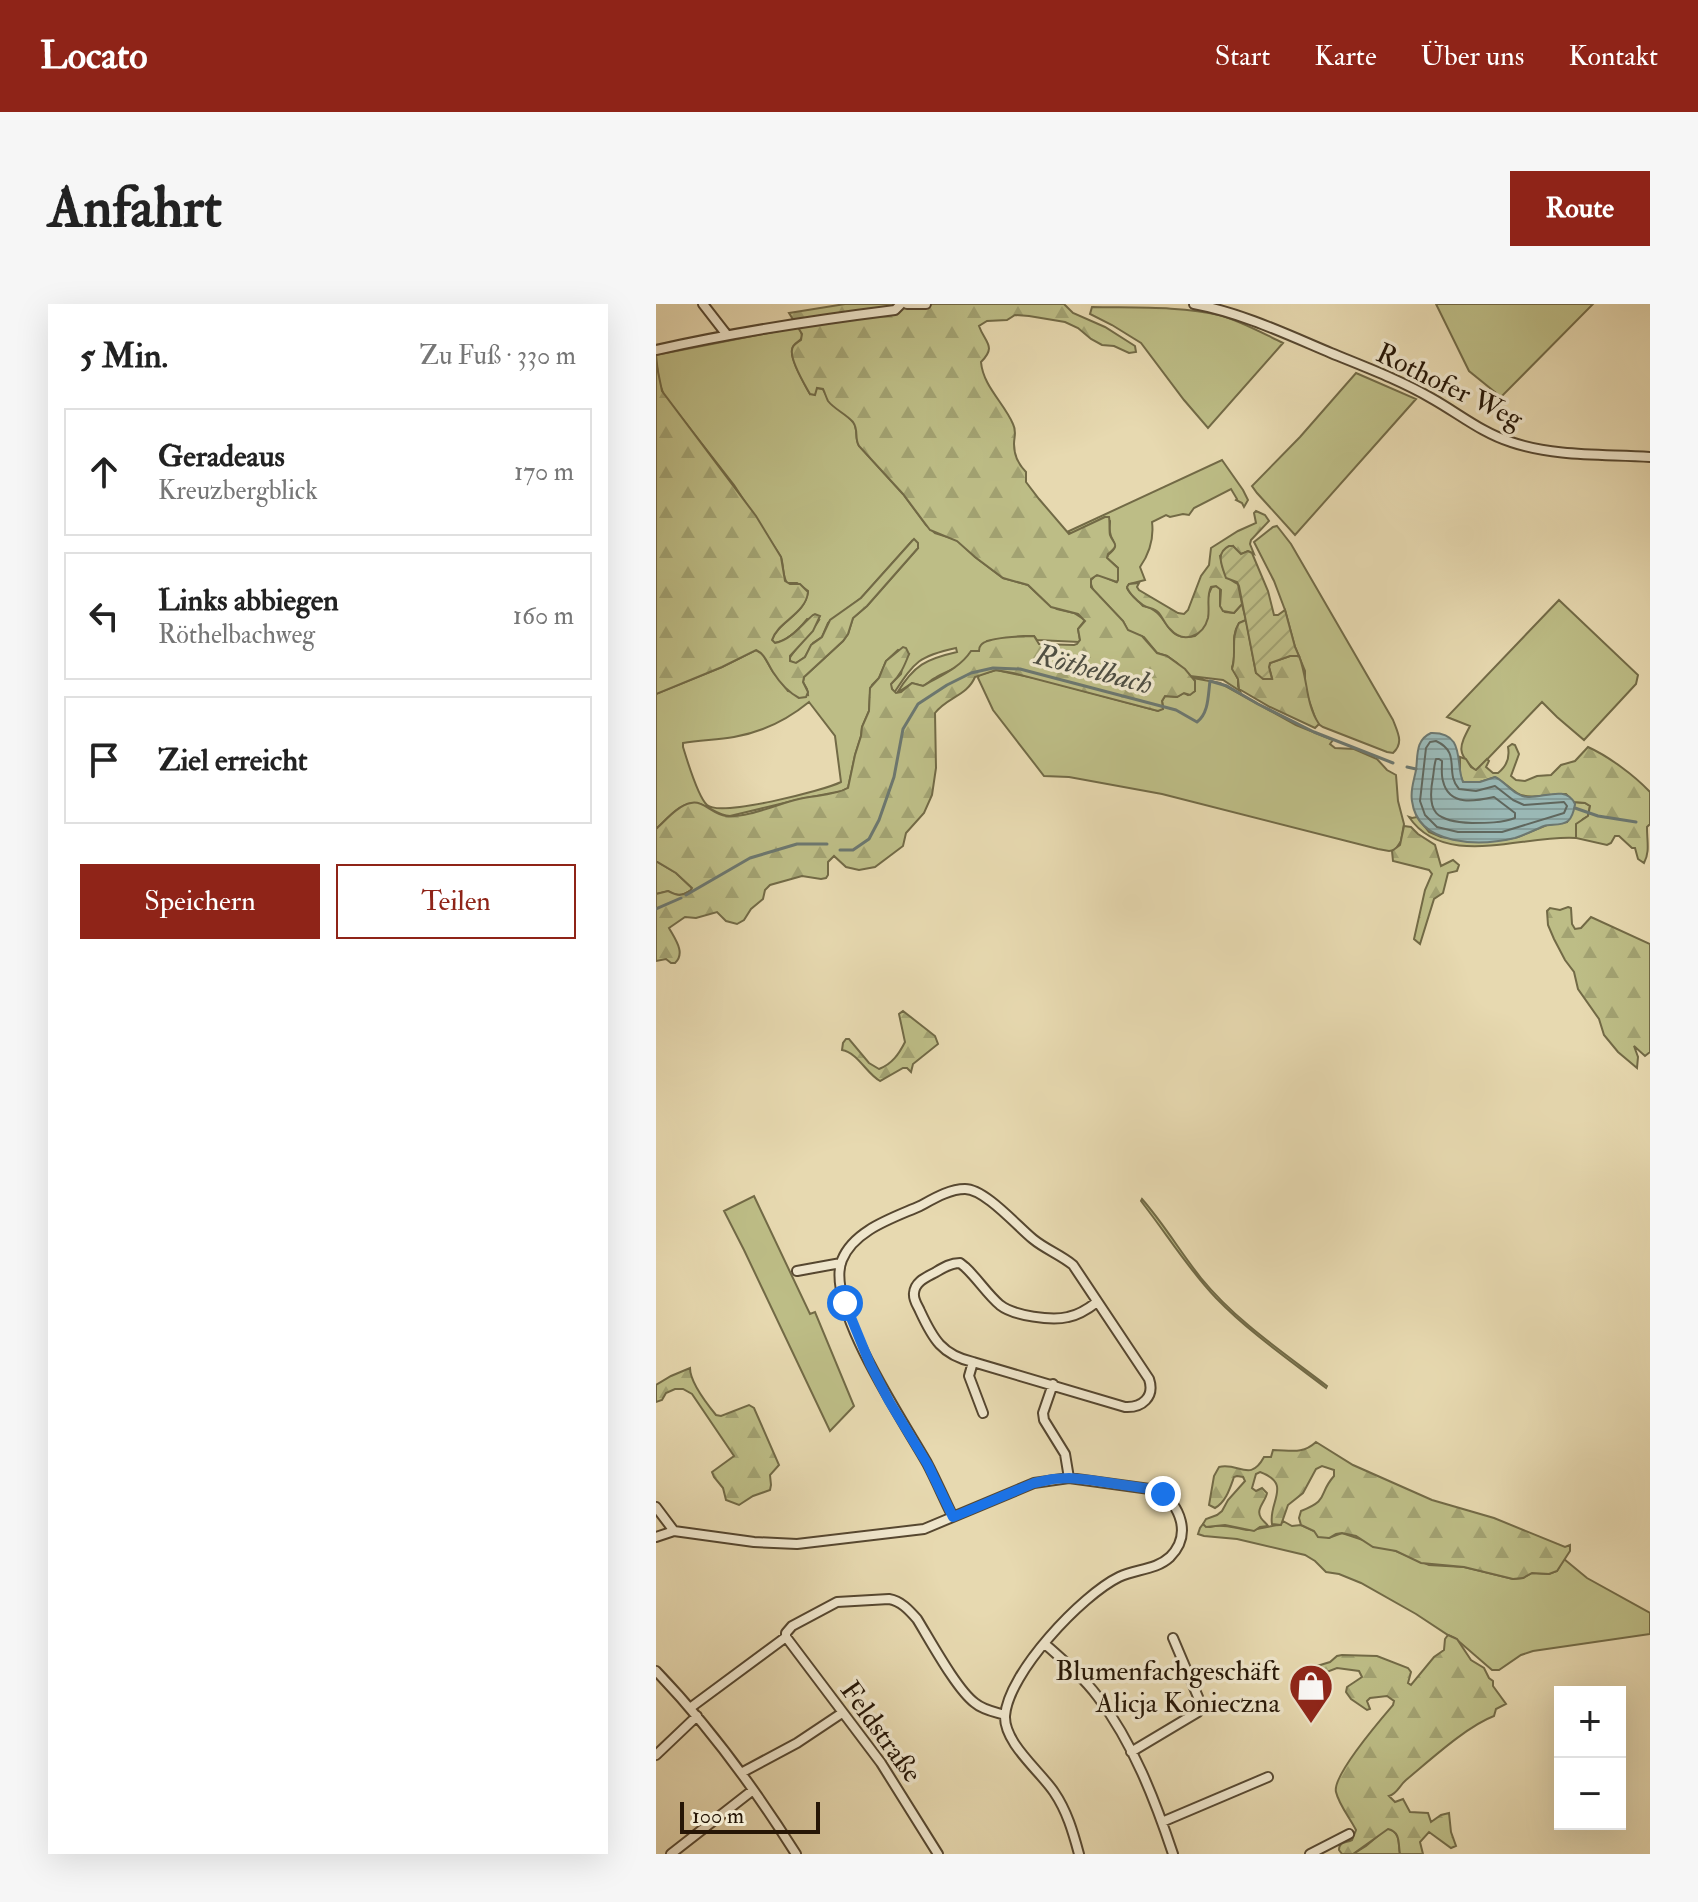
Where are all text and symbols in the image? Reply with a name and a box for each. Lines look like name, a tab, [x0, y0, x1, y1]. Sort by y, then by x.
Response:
text: Locato	[40, 32, 147, 80]
text: Start	[1215, 39, 1270, 74]
text: Karte	[1314, 39, 1377, 74]
text: Über uns	[1421, 39, 1524, 74]
text: Kontakt	[1568, 39, 1658, 74]
button: Route	[1510, 171, 1650, 246]
text: Anfahrt	[48, 173, 222, 244]
text: 5 Min.	[80, 335, 168, 378]
street label: Rothofer Weg	[1370, 336, 1530, 437]
text: Zu Fuß · 330 m	[419, 340, 576, 372]
text: Geradeaus	[158, 438, 285, 475]
icon: ahead	[82, 450, 126, 494]
text: 170 m	[514, 456, 574, 488]
text: Kreuzbergblick	[158, 475, 318, 507]
text: Links abbiegen	[158, 582, 339, 619]
icon: left	[82, 594, 126, 638]
text: 160 m	[513, 600, 574, 632]
text: Röthelbachweg	[158, 619, 315, 651]
water label: Röthelbach	[1030, 636, 1157, 703]
icon: arrive	[82, 738, 126, 782]
text: Ziel erreicht	[158, 742, 307, 779]
button: Speichern	[80, 864, 320, 939]
button: Teilen	[336, 864, 576, 939]
route start	[827, 1285, 863, 1321]
route end	[1145, 1476, 1181, 1512]
place label: Blumenfachgeschäft Alicja Konieczna	[1055, 1654, 1280, 1721]
shop icon: Blumenfachgeschäft Alicja Konieczna	[1287, 1662, 1335, 1725]
street label: Feldstraße	[832, 1674, 929, 1790]
map controls	[1554, 1686, 1626, 1830]
button: +	[1554, 1686, 1626, 1758]
button: −	[1554, 1758, 1626, 1830]
scale bar	[680, 1798, 820, 1834]
text: 100 m	[692, 1802, 744, 1830]

